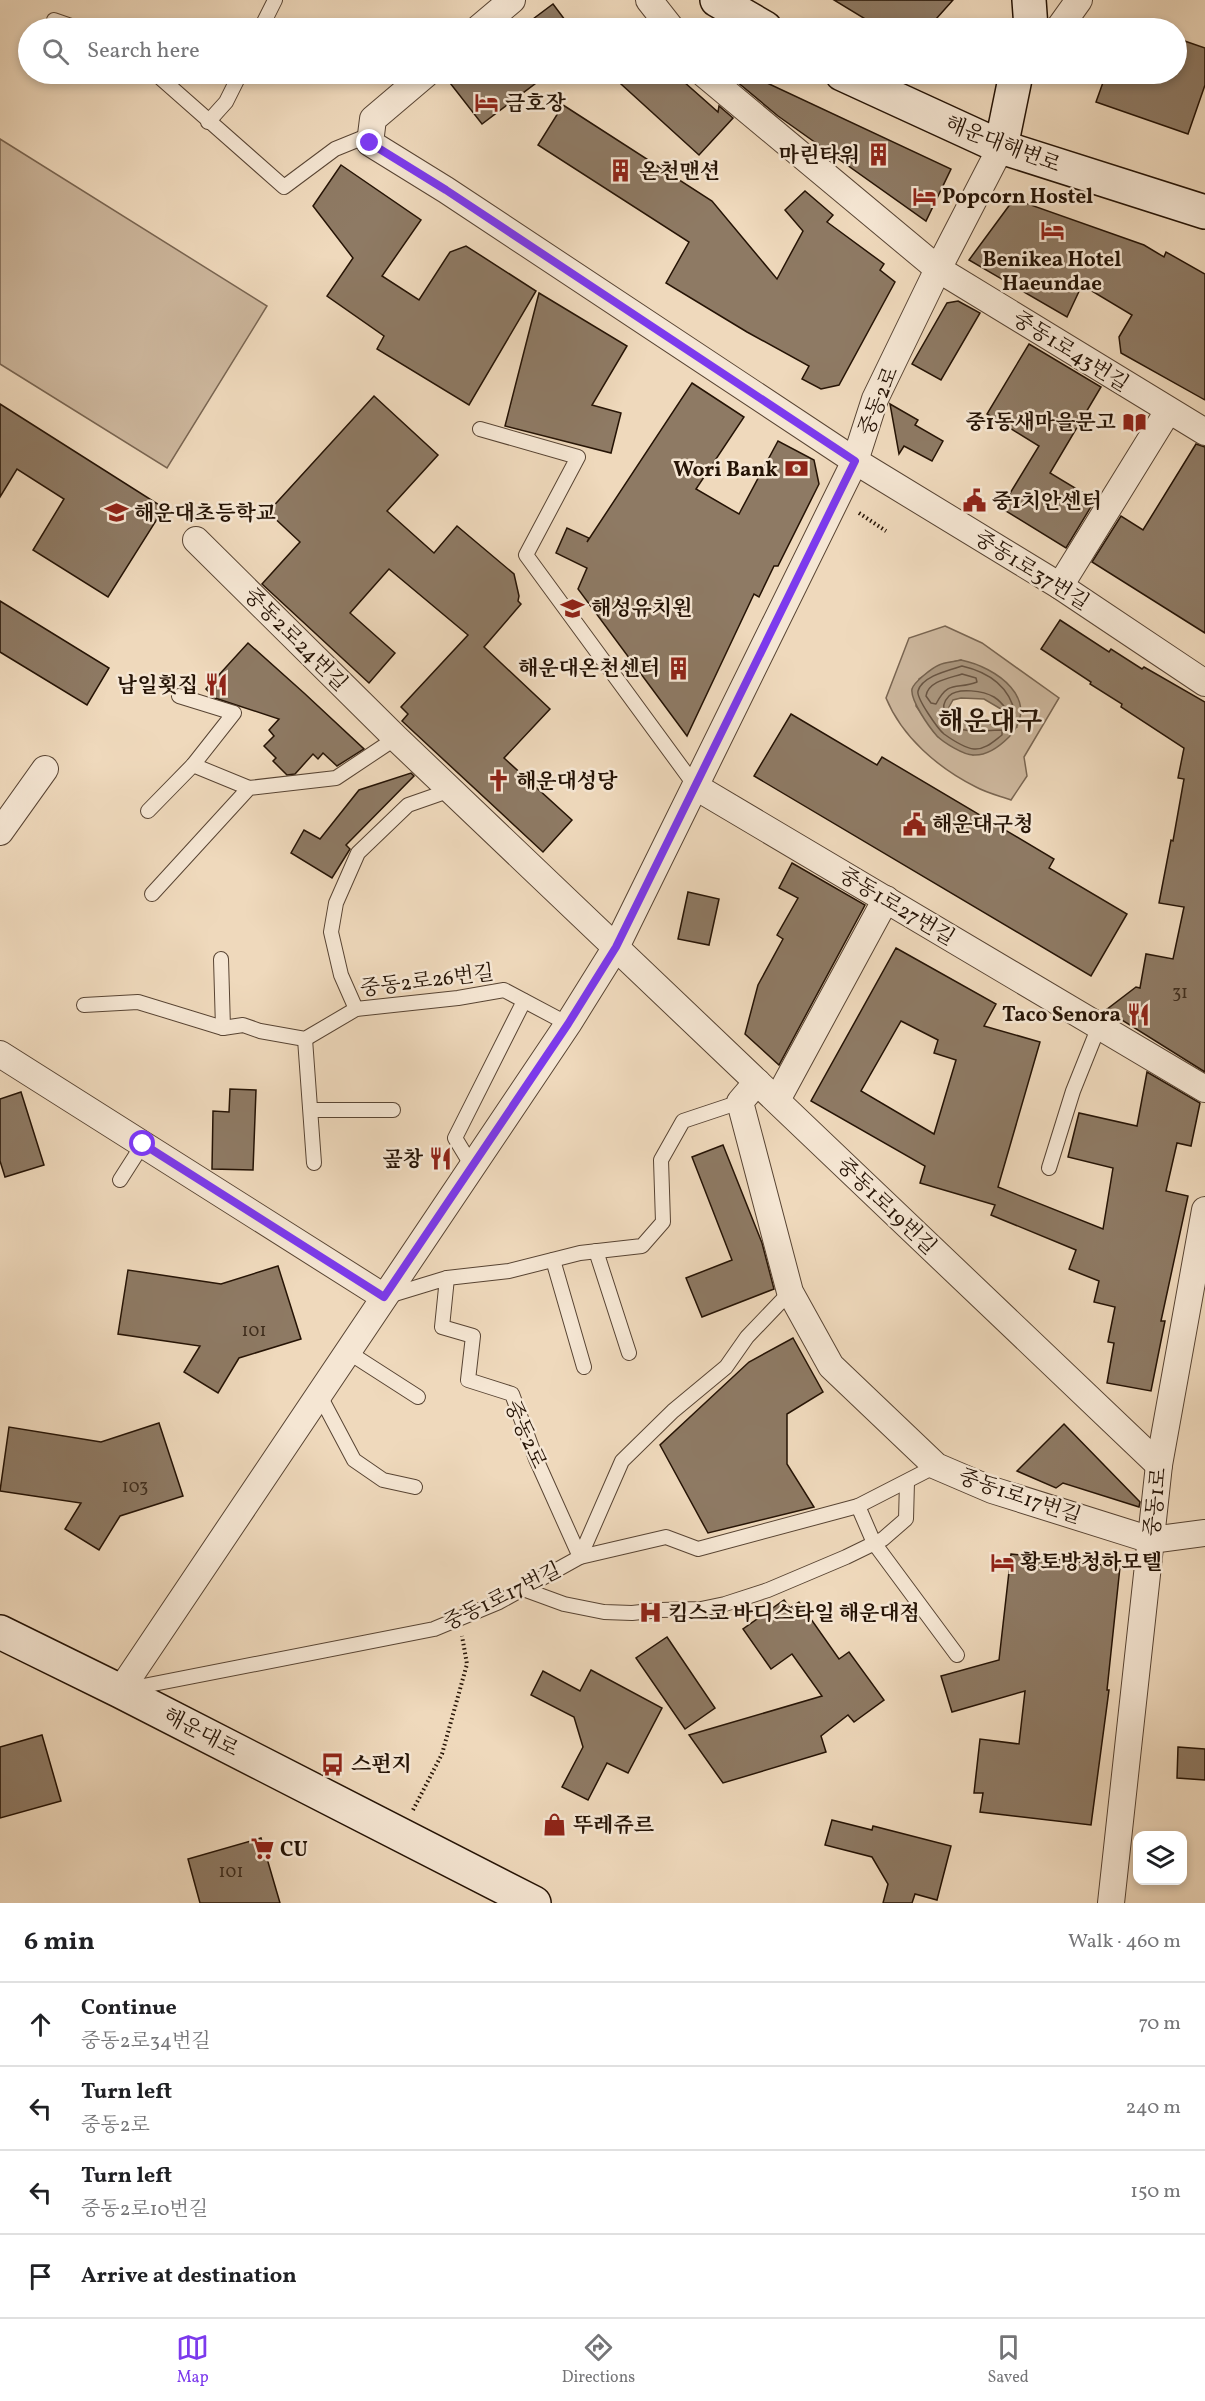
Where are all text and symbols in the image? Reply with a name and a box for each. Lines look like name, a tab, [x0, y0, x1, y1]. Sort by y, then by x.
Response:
search box	[18, 18, 1187, 84]
icon: search	[39, 35, 72, 68]
text: Search here	[87, 36, 200, 67]
hotel icon: 금호장	[474, 90, 500, 116]
place label: 금호장	[505, 90, 567, 119]
street label: 해운대해변로	[940, 110, 1064, 181]
route end	[356, 129, 382, 155]
place label: 마린타워	[779, 142, 860, 171]
building icon: 마린타워	[865, 142, 891, 168]
building icon: 온천맨션	[608, 158, 634, 184]
place label: 온천맨션	[639, 158, 720, 187]
hotel icon: Popcorn Hostel	[911, 183, 937, 209]
place label: Popcorn Hostel	[942, 183, 1093, 212]
hotel icon: Benikea Hotel Haeundae	[1039, 218, 1065, 244]
place label: Benikea Hotel Haeundae	[983, 246, 1121, 299]
street label: 중동1로43번길	[1007, 305, 1134, 400]
street label: 중동2로	[852, 363, 906, 440]
place label: 중1동새마을문고	[966, 409, 1116, 438]
library icon: 중1동새마을문고	[1121, 409, 1147, 435]
place label: Wori Bank	[673, 456, 778, 485]
bank icon: Wori Bank	[783, 456, 809, 482]
public building icon: 중1치안센터	[961, 488, 987, 514]
place label: 중1치안센터	[992, 488, 1102, 517]
school or university icon: 해운대초등학교	[103, 500, 129, 526]
place label: 해운대초등학교	[134, 500, 276, 529]
street label: 중동1로37번길	[968, 524, 1094, 618]
street label: 중동2로24번길	[237, 582, 353, 698]
school or university icon: 해성유치원	[560, 595, 586, 621]
place label: 해성유치원	[591, 595, 692, 624]
place label: 해운대온천센터	[518, 655, 660, 684]
building icon: 해운대온천센터	[665, 655, 691, 681]
place label: 남일횟집	[117, 672, 198, 701]
restaurant icon: 남일횟집	[203, 672, 229, 698]
district label: 해운대구	[938, 704, 1042, 742]
church icon: 해운대성당	[485, 768, 511, 794]
place label: 해운대성당	[516, 768, 618, 797]
public building icon: 해운대구청	[901, 811, 927, 837]
place label: 해운대구청	[932, 811, 1033, 840]
street label: 중동1로27번길	[833, 861, 960, 953]
street label: 중동2로26번길	[359, 959, 496, 1004]
house number: 31	[1172, 981, 1188, 1006]
place label: Taco Senora	[1002, 1001, 1121, 1030]
restaurant icon: Taco Senora	[1126, 1001, 1152, 1027]
route start	[129, 1130, 155, 1156]
place label: 곺창	[382, 1146, 424, 1175]
restaurant icon: 곺창	[428, 1146, 454, 1172]
street label: 중동1로19번길	[830, 1152, 942, 1262]
house number: 101	[242, 1319, 266, 1344]
street label: 중동2로	[497, 1396, 553, 1473]
street label: 중동1로17번길	[954, 1463, 1085, 1532]
street label: 중동1로	[1138, 1466, 1175, 1538]
house number: 103	[122, 1475, 148, 1500]
hotel icon: 황토방청하모텔	[989, 1549, 1015, 1575]
place label: 황토방청하모텔	[1020, 1549, 1162, 1578]
street label: 중동1로17번길	[439, 1556, 567, 1638]
hospital icon: 킴스코 바디스타일 해운대점	[637, 1600, 663, 1626]
place label: 킴스코 바디스타일 해운대점	[668, 1600, 920, 1629]
street label: 해운대로	[158, 1702, 243, 1765]
bus stop icon: 스펀지	[320, 1751, 346, 1777]
place label: 스펀지	[351, 1751, 412, 1780]
shop icon: 뚜레쥬르	[542, 1812, 568, 1838]
place label: 뚜레쥬르	[573, 1812, 655, 1841]
map controls	[1133, 1831, 1187, 1885]
button: layers	[1133, 1831, 1187, 1885]
supermarket icon: CU	[249, 1836, 275, 1862]
place label: CU	[280, 1836, 308, 1865]
house number: 101	[219, 1860, 243, 1885]
text: 6 min	[24, 1924, 95, 1960]
text: Walk · 460 m	[1068, 1928, 1181, 1956]
text: Continue	[81, 1993, 177, 2024]
icon: ahead	[24, 2008, 57, 2041]
text: 70 m	[1138, 2010, 1181, 2038]
text: 중동2로34번길	[81, 2028, 211, 2056]
text: Turn left	[81, 2077, 172, 2108]
icon: left	[24, 2092, 57, 2125]
text: 240 m	[1126, 2094, 1181, 2122]
text: 중동2로	[81, 2112, 150, 2140]
text: Turn left	[81, 2161, 172, 2192]
icon: left	[24, 2176, 57, 2209]
text: 150 m	[1130, 2178, 1181, 2206]
text: 중동2로10번길	[81, 2196, 208, 2224]
icon: arrive	[24, 2260, 57, 2293]
text: Arrive at destination	[81, 2261, 297, 2292]
tab: Map	[176, 2331, 209, 2389]
tab: Directions	[562, 2331, 635, 2389]
tab: Saved	[988, 2331, 1029, 2389]

